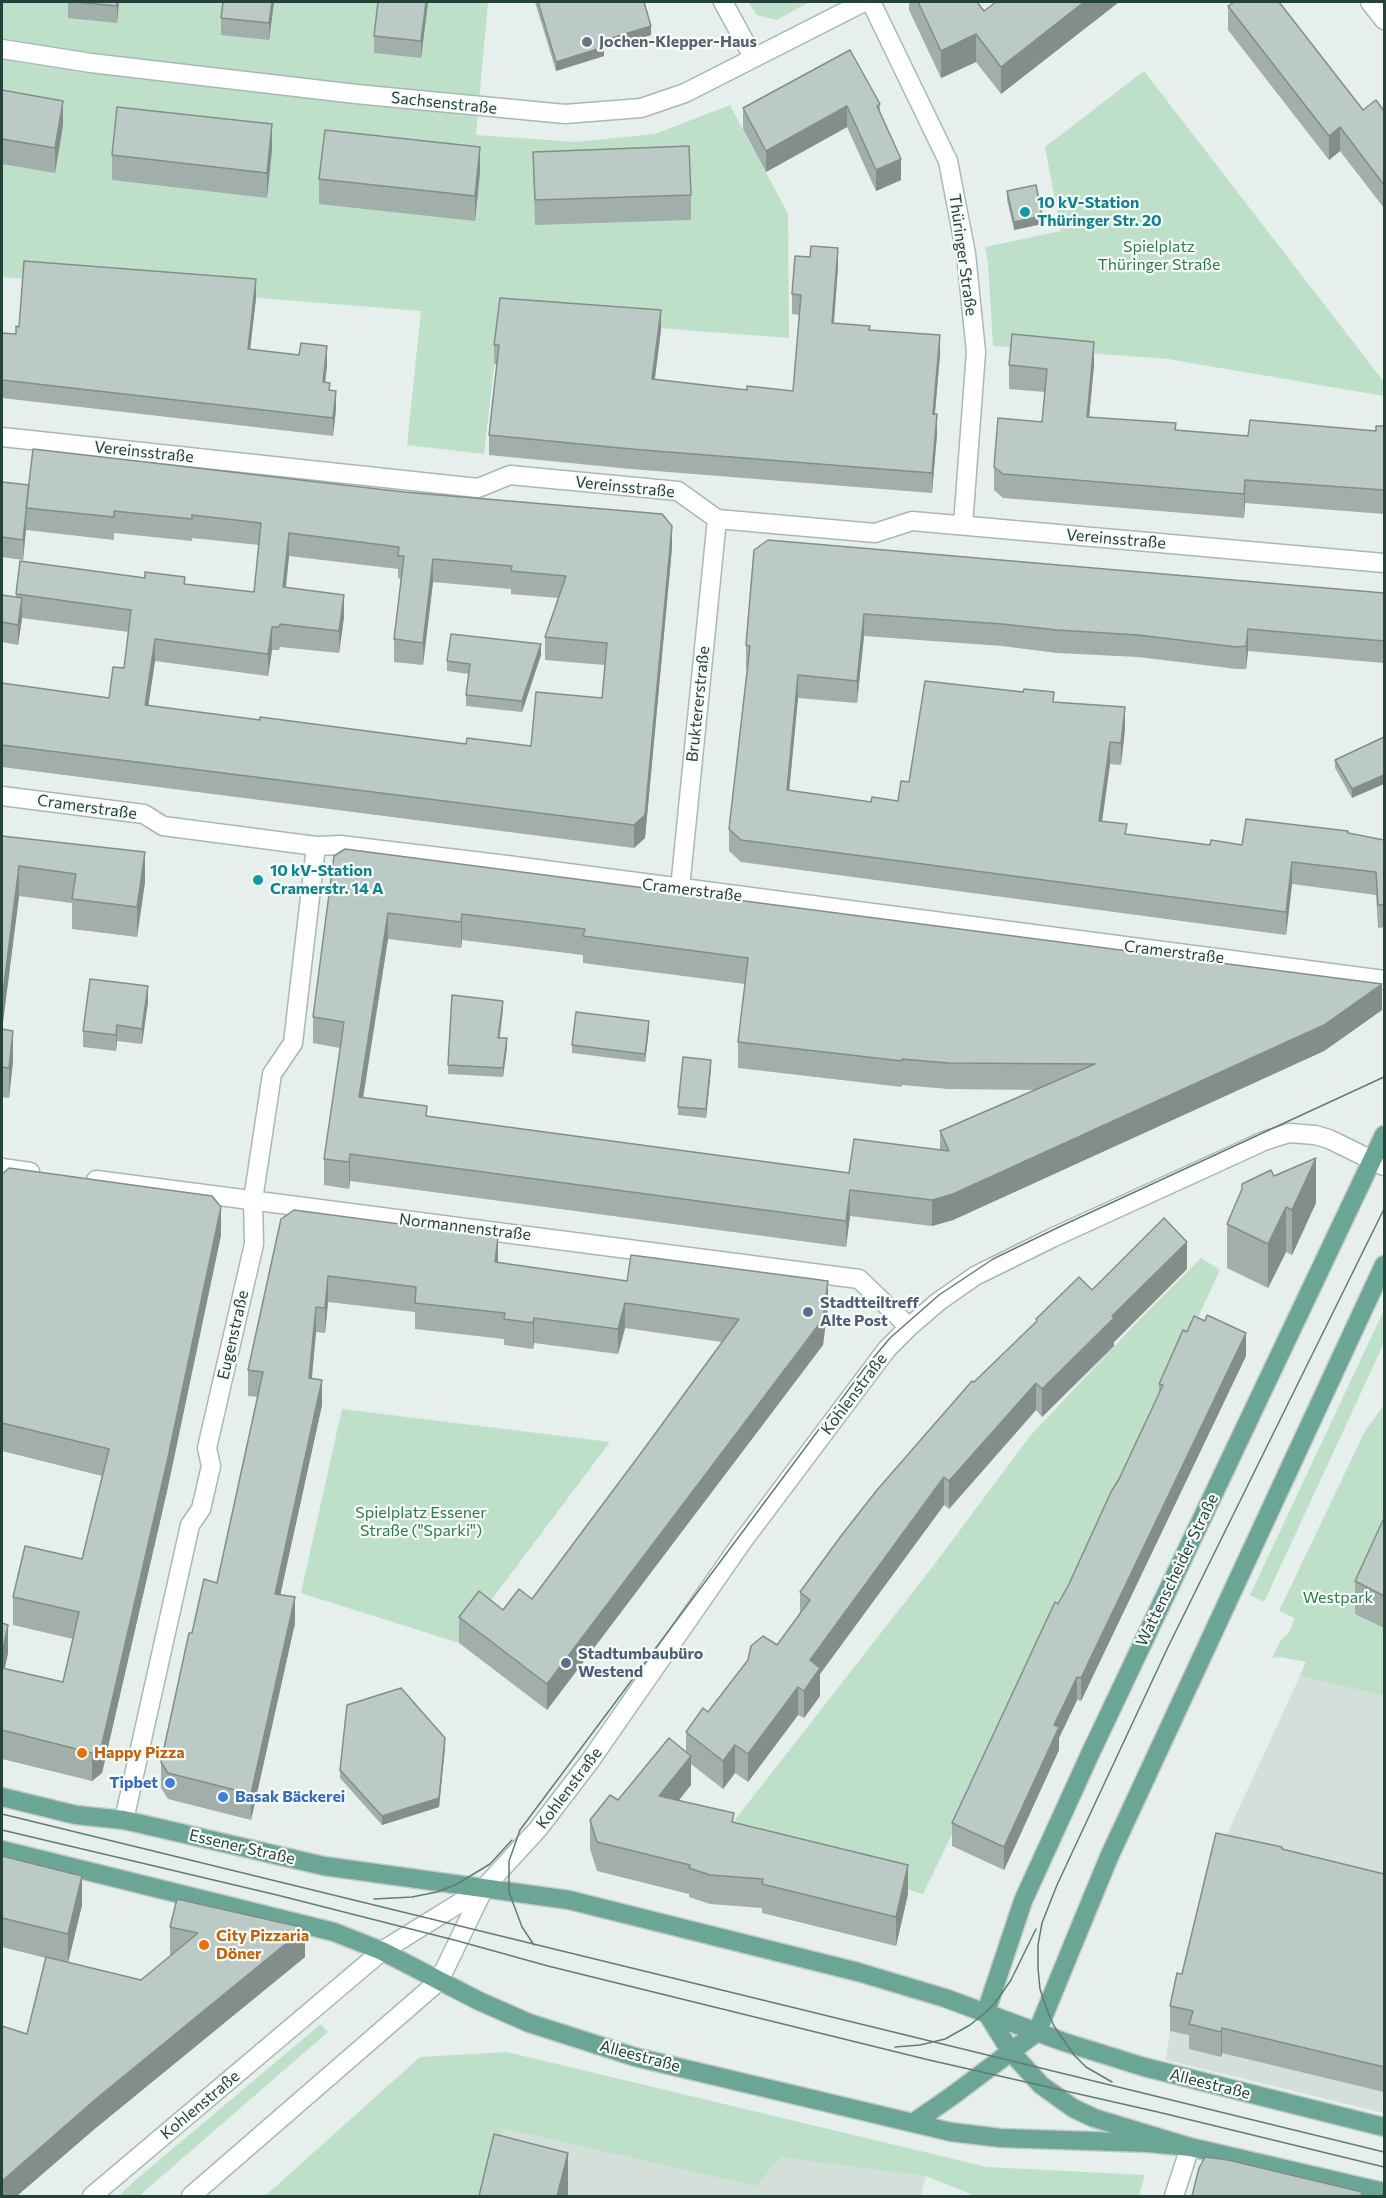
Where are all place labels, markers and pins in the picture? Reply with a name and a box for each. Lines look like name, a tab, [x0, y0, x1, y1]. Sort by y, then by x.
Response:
place label: Jochen-Klepper-Haus	[599, 32, 757, 52]
marker: Jochen-Klepper-Haus	[580, 35, 594, 49]
place label: 10 kV-Station Thüringer Str. 20	[1037, 193, 1162, 231]
marker: 10 kV-Station Thüringer Str. 20	[1018, 205, 1032, 219]
place label: 10 kV-Station Cramerstr. 14 A	[270, 861, 383, 899]
marker: 10 kV-Station Cramerstr. 14 A	[251, 873, 265, 887]
place label: Stadtteiltreff Alte Post	[820, 1293, 919, 1331]
marker: Stadtteiltreff Alte Post	[801, 1305, 815, 1319]
place label: Stadtumbaubüro Westend	[578, 1644, 703, 1682]
marker: Stadtumbaubüro Westend	[559, 1656, 573, 1670]
place label: Happy Pizza	[94, 1743, 185, 1763]
marker: Happy Pizza	[75, 1746, 89, 1760]
place label: Tipbet	[109, 1773, 158, 1793]
marker: Tipbet	[163, 1776, 177, 1790]
place label: Basak Bäckerei	[235, 1787, 345, 1807]
marker: Basak Bäckerei	[216, 1790, 230, 1804]
place label: City Pizzaria Döner	[216, 1926, 309, 1964]
marker: City Pizzaria Döner	[197, 1938, 211, 1952]

